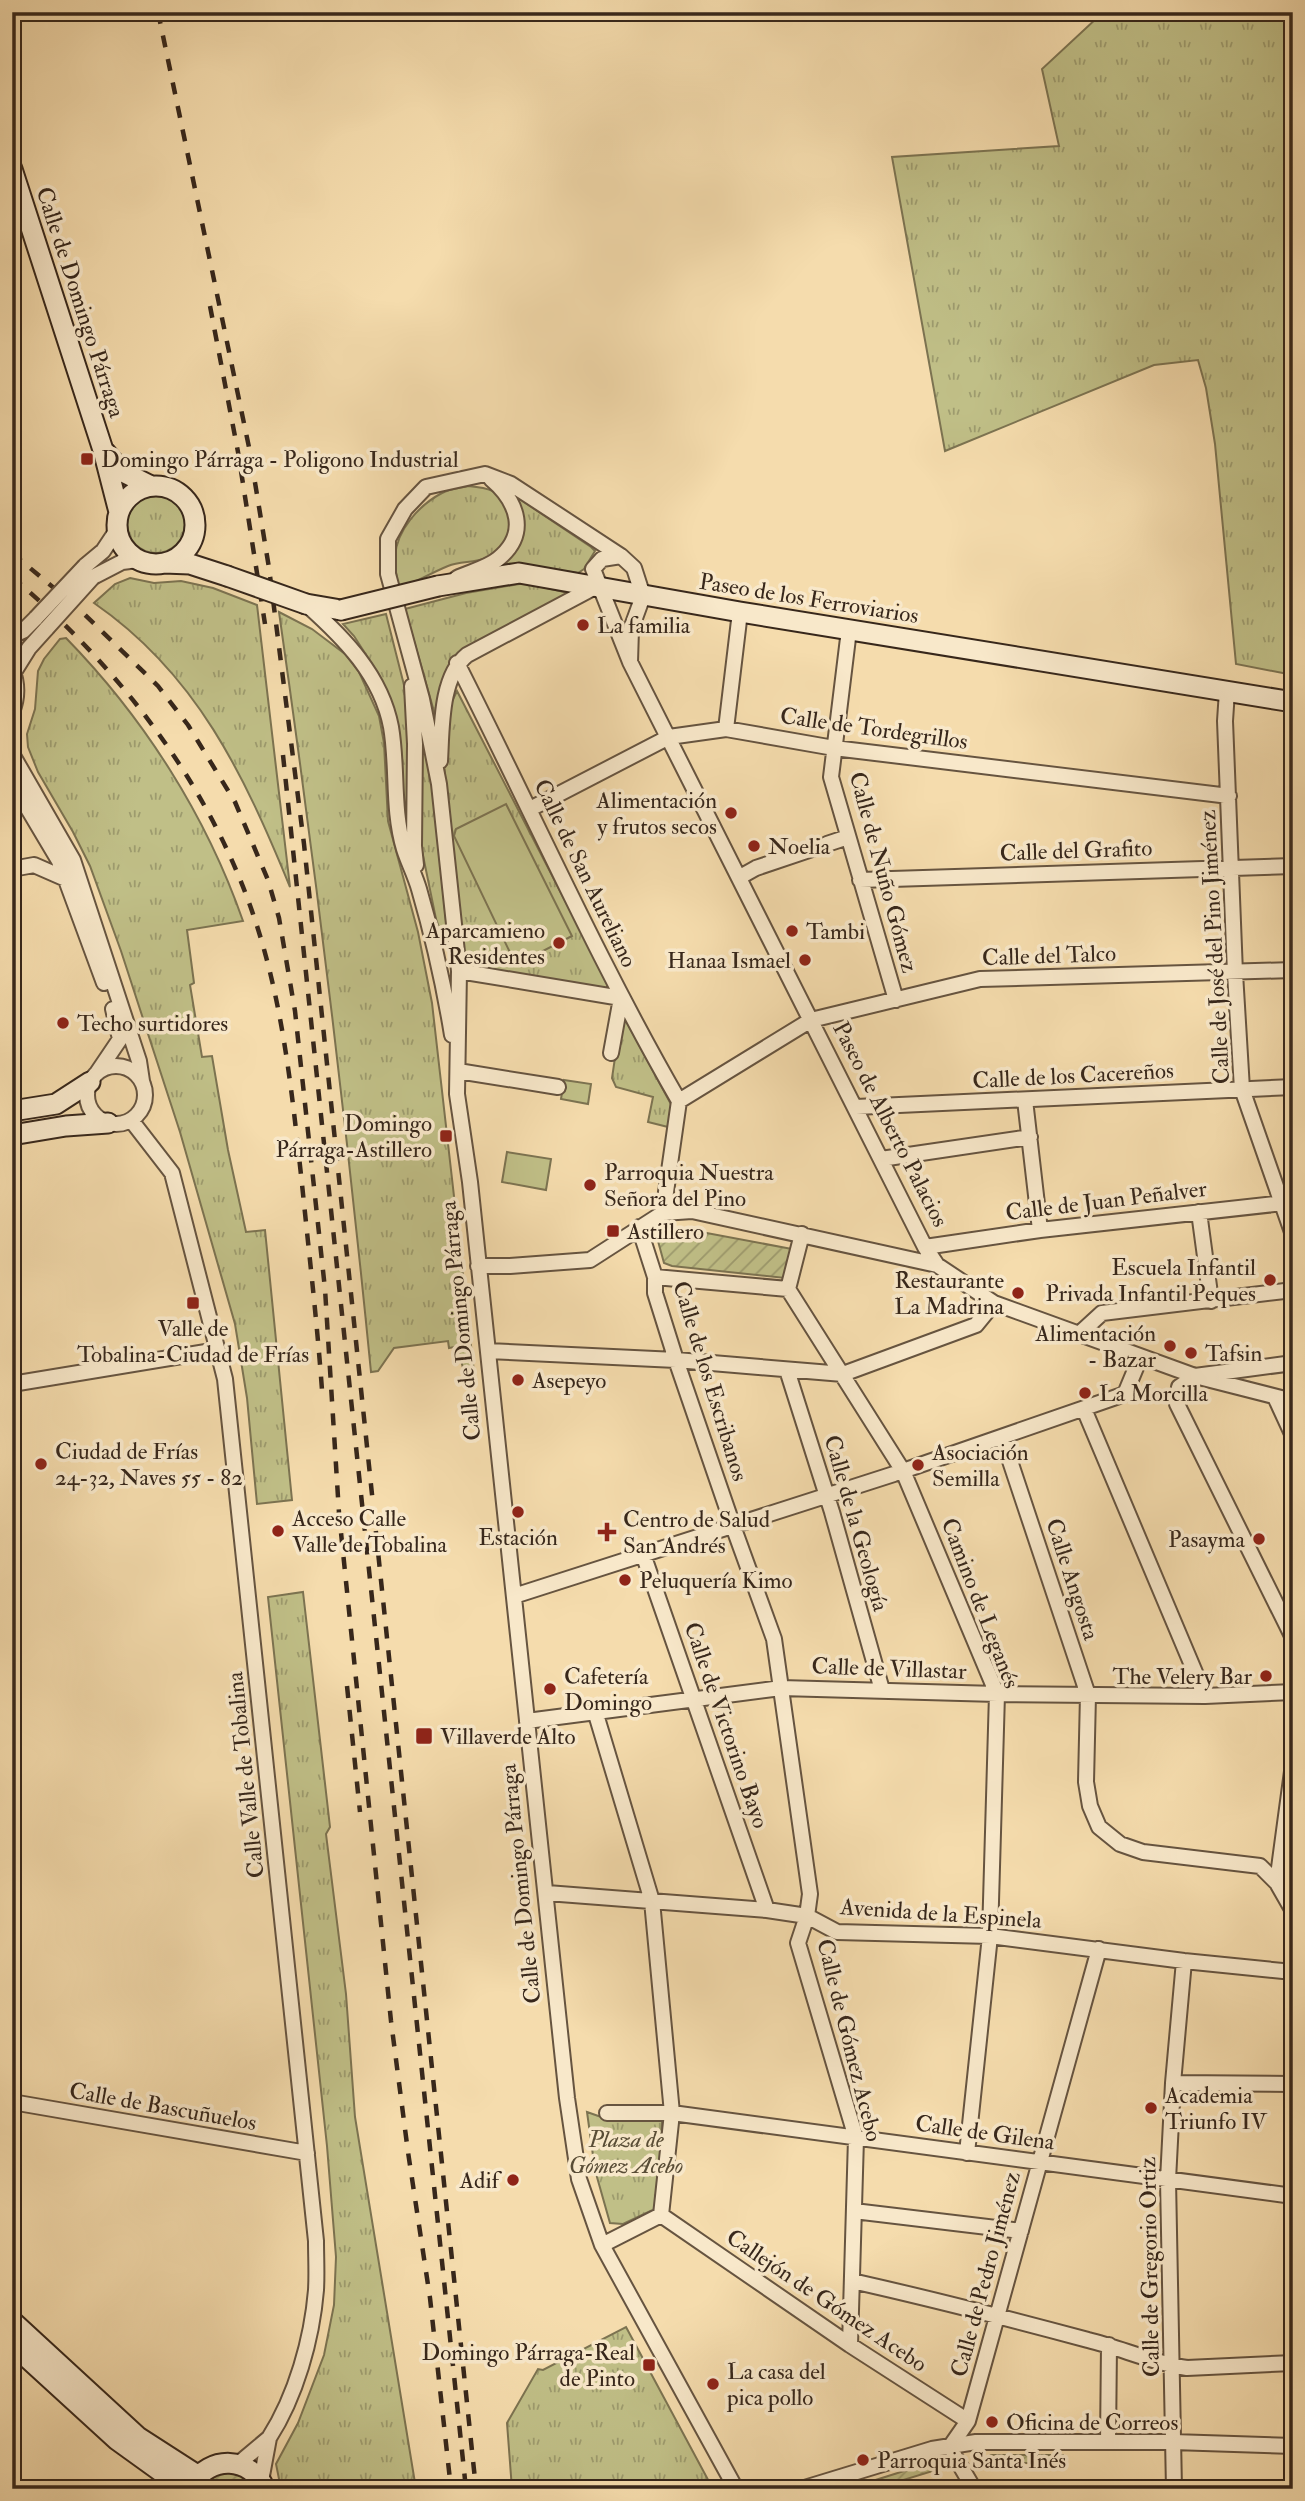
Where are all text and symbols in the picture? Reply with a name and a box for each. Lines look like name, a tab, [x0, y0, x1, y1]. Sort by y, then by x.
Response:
street label: Calle de Domingo Párraga	[30, 183, 132, 422]
place label: Domingo Párraga - Poligono Industrial	[101, 445, 459, 474]
marker: Domingo Párraga - Poligono Industrial	[79, 451, 95, 467]
street label: Paseo de los Ferroviarios	[697, 567, 921, 630]
place label: La familia	[597, 611, 691, 640]
marker: La familia	[575, 617, 591, 633]
street label: Calle de Tordegrillos	[778, 701, 970, 756]
street label: Calle de Nuño Gómez	[843, 769, 924, 976]
street label: Calle de San Aureliano	[527, 774, 644, 972]
place label: Alimentación y frutos secos	[595, 786, 717, 841]
marker: Alimentación y frutos secos	[723, 805, 739, 821]
street label: Calle de José del Pino Jiménez	[1193, 809, 1236, 1085]
place label: Noelia	[768, 832, 831, 861]
street label: Calle del Grafito	[999, 833, 1153, 868]
marker: Noelia	[746, 838, 762, 854]
place label: Aparcamieno Residentes	[425, 916, 545, 971]
place label: Tambi	[806, 917, 865, 946]
marker: Tambi	[784, 923, 800, 939]
marker: Aparcamieno Residentes	[551, 935, 567, 951]
street label: Calle del Talco	[982, 939, 1117, 972]
place label: Hanaa Ismael	[667, 946, 791, 975]
marker: Hanaa Ismael	[797, 952, 813, 968]
place label: Techo surtidores	[77, 1009, 228, 1038]
marker: Techo surtidores	[55, 1015, 71, 1031]
street label: Paseo de Alberto Palacios	[826, 1017, 955, 1232]
street label: Calle de los Cacereños	[972, 1056, 1175, 1095]
place label: Domingo Párraga-Astillero	[276, 1109, 432, 1164]
marker: Domingo Párraga-Astillero	[438, 1128, 454, 1144]
place label: Parroquia Nuestra Señora del Pino	[604, 1158, 774, 1213]
street label: Calle de Juan Peñalver	[1004, 1174, 1209, 1227]
marker: Parroquia Nuestra Señora del Pino	[582, 1177, 598, 1193]
street label: Calle de Domingo Párraga	[433, 1199, 487, 1442]
place label: Astillero	[626, 1217, 704, 1246]
marker: Astillero	[605, 1223, 621, 1239]
place label: Escuela Infantil Privada Infantil Peques	[1045, 1253, 1256, 1308]
place label: Restaurante La Madrina	[894, 1266, 1005, 1321]
marker: Escuela Infantil Privada Infantil Peques	[1262, 1272, 1278, 1288]
street label: Calle de los Escribanos	[666, 1278, 755, 1485]
marker: Restaurante La Madrina	[1010, 1285, 1026, 1301]
marker: Valle de Tobalina-Ciudad de Frías	[185, 1295, 201, 1311]
place label: Valle de Tobalina-Ciudad de Frías	[77, 1314, 309, 1369]
place label: Alimentación - Bazar	[1034, 1319, 1156, 1374]
marker: Alimentación - Bazar	[1162, 1338, 1178, 1354]
place label: Tafsin	[1205, 1339, 1262, 1368]
marker: Tafsin	[1183, 1345, 1199, 1361]
place label: Asepeyo	[531, 1366, 606, 1396]
marker: Asepeyo	[510, 1372, 526, 1388]
place label: La Morcilla	[1099, 1379, 1209, 1408]
marker: La Morcilla	[1077, 1385, 1093, 1401]
street label: Calle de la Geología	[818, 1432, 896, 1615]
place label: Ciudad de Frías 24-32, Naves 55 - 82	[55, 1437, 243, 1492]
place label: Asociación Semilla	[931, 1438, 1029, 1493]
marker: Ciudad de Frías 24-32, Naves 55 - 82	[33, 1456, 49, 1472]
marker: Asociación Semilla	[910, 1457, 926, 1473]
place label: Acceso Calle Valle de Tobalina	[291, 1504, 448, 1559]
marker: Estación	[510, 1504, 526, 1520]
place label: Centro de Salud San Andrés	[623, 1505, 770, 1560]
street label: Camino de Leganés	[935, 1514, 1026, 1693]
street label: Calle Angosta	[1039, 1515, 1106, 1644]
marker: Centro de Salud San Andrés	[597, 1522, 617, 1542]
marker: Acceso Calle Valle de Tobalina	[270, 1523, 286, 1539]
place label: Estación	[478, 1523, 558, 1552]
place label: Pasayma	[1168, 1525, 1246, 1554]
marker: Pasayma	[1251, 1531, 1267, 1547]
place label: Peluquería Kimo	[639, 1566, 793, 1595]
marker: Peluquería Kimo	[617, 1572, 633, 1588]
street label: Calle de Victorino Bayo	[678, 1618, 775, 1832]
street label: Calle de Villastar	[811, 1651, 967, 1686]
place label: Cafetería Domingo	[564, 1662, 652, 1717]
place label: The Velery Bar	[1112, 1662, 1252, 1691]
marker: The Velery Bar	[1258, 1668, 1274, 1684]
street label: Calle Valle de Tobalina	[220, 1670, 271, 1880]
marker: Cafetería Domingo	[542, 1681, 558, 1697]
place label: Villaverde Alto	[440, 1722, 576, 1751]
marker: Villaverde Alto	[414, 1726, 434, 1746]
street label: Calle de Domingo Párraga	[493, 1762, 547, 2005]
street label: Avenida de la Espinela	[838, 1892, 1043, 1936]
street label: Calle de Gómez Acebo	[810, 1936, 889, 2144]
street label: Calle de Bascuñuelos	[67, 2076, 259, 2137]
place label: Academia Triunfo IV	[1164, 2081, 1267, 2136]
marker: Academia Triunfo IV	[1143, 2100, 1159, 2116]
street label: Calle de Gilena	[913, 2108, 1057, 2157]
park label: Plaza de Gómez Acebo	[569, 2125, 683, 2180]
street label: Calle de Gregorio Ortiz	[1133, 2157, 1166, 2377]
place label: Adif	[458, 2166, 503, 2195]
street label: Calle de Pedro Jiménez	[944, 2168, 1027, 2380]
marker: Adif	[505, 2172, 521, 2188]
street label: Callejón de Gómez Acebo	[721, 2222, 933, 2378]
place label: Domingo Párraga-Real de Pinto	[421, 2338, 635, 2393]
marker: Domingo Párraga-Real de Pinto	[641, 2357, 657, 2373]
place label: La casa del pica pollo	[726, 2357, 826, 2413]
marker: La casa del pica pollo	[705, 2376, 721, 2392]
place label: Oficina de Correos	[1006, 2408, 1178, 2437]
marker: Oficina de Correos	[984, 2414, 1000, 2430]
place label: Parroquia Santa Inés	[877, 2446, 1066, 2475]
marker: Parroquia Santa Inés	[855, 2452, 871, 2468]

